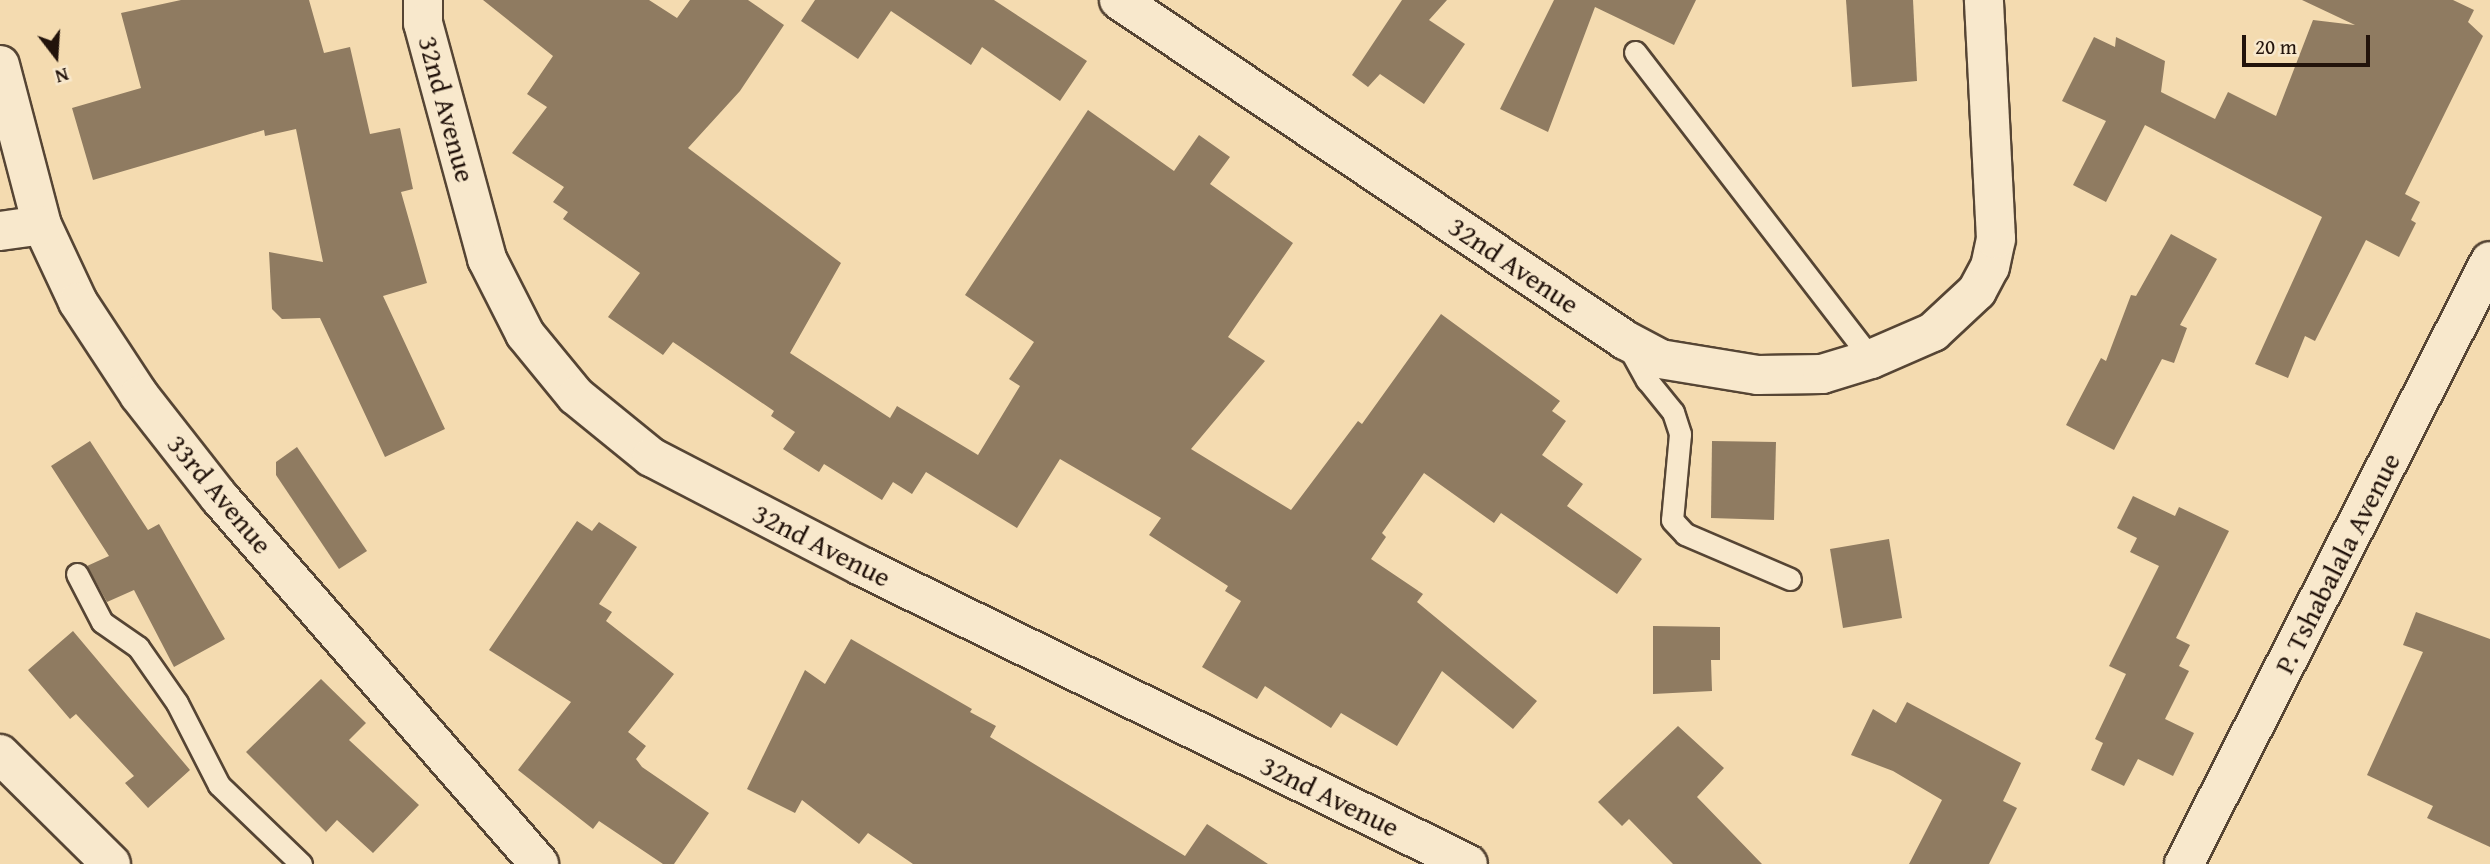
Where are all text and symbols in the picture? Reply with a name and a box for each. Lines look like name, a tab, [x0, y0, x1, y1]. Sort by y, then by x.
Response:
north arrow	[21, 21, 91, 91]
scale bar	[2245, 21, 2373, 65]
text: 20 m	[2255, 31, 2297, 62]
street label: 32nd Avenue	[411, 32, 483, 186]
text: N	[52, 61, 72, 91]
street label: 32nd Avenue	[1442, 209, 1586, 321]
street label: 33rd Avenue	[160, 428, 280, 560]
street label: P. Tshabalala Avenue	[2267, 447, 2407, 679]
street label: 32nd Avenue	[748, 496, 896, 594]
street label: 32nd Avenue	[1255, 748, 1405, 844]

